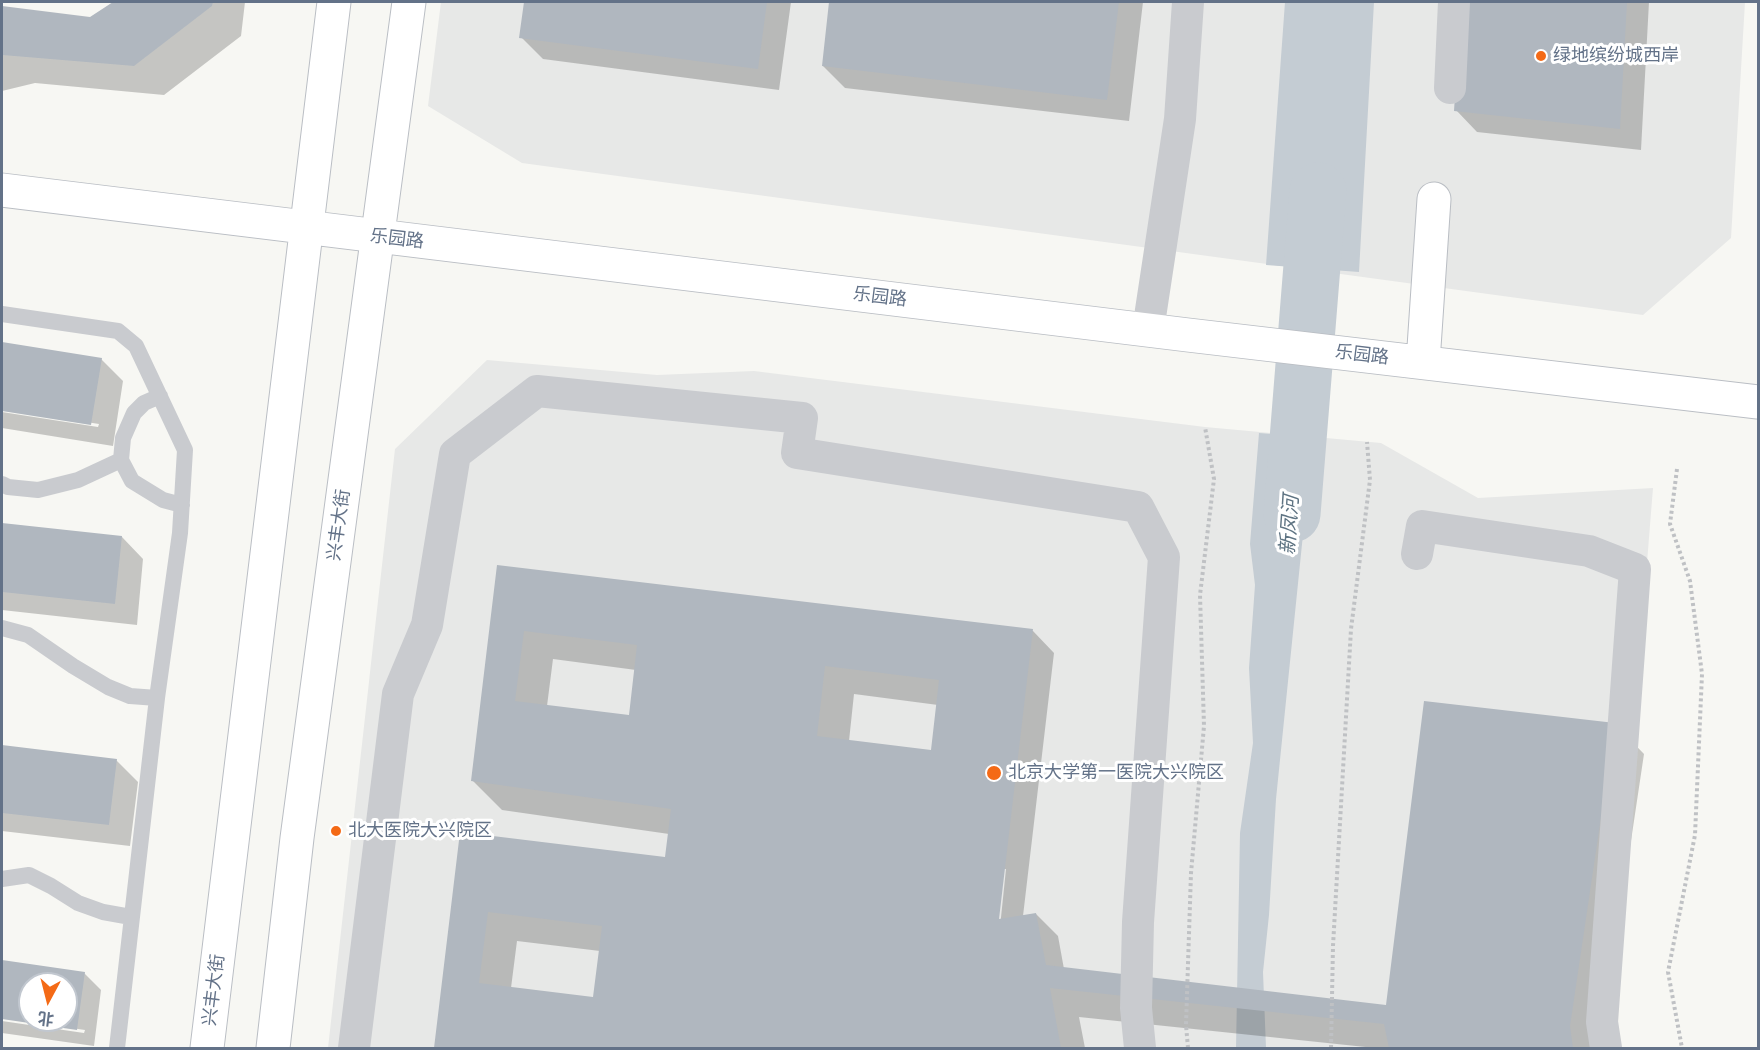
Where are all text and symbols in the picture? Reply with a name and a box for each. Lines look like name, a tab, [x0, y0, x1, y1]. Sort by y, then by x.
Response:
place label: 绿地缤纷城西岸	[1553, 45, 1679, 67]
marker: 绿地缤纷城西岸	[1534, 49, 1548, 63]
street label: 乐园路	[369, 225, 425, 253]
street label: 乐园路	[852, 283, 908, 311]
street label: 乐园路	[1334, 341, 1390, 369]
street label: 兴丰大街	[323, 488, 355, 562]
water label: 新凤河	[1276, 494, 1304, 556]
place label: 北京大学第一医院大兴院区	[1008, 762, 1224, 784]
marker: 北京大学第一医院大兴院区	[985, 764, 1003, 782]
place label: 北大医院大兴院区	[348, 820, 492, 842]
marker: 北大医院大兴院区	[329, 824, 343, 838]
street label: 兴丰大街	[199, 953, 229, 1027]
north arrow	[18, 972, 78, 1032]
text: 北	[37, 1008, 55, 1029]

